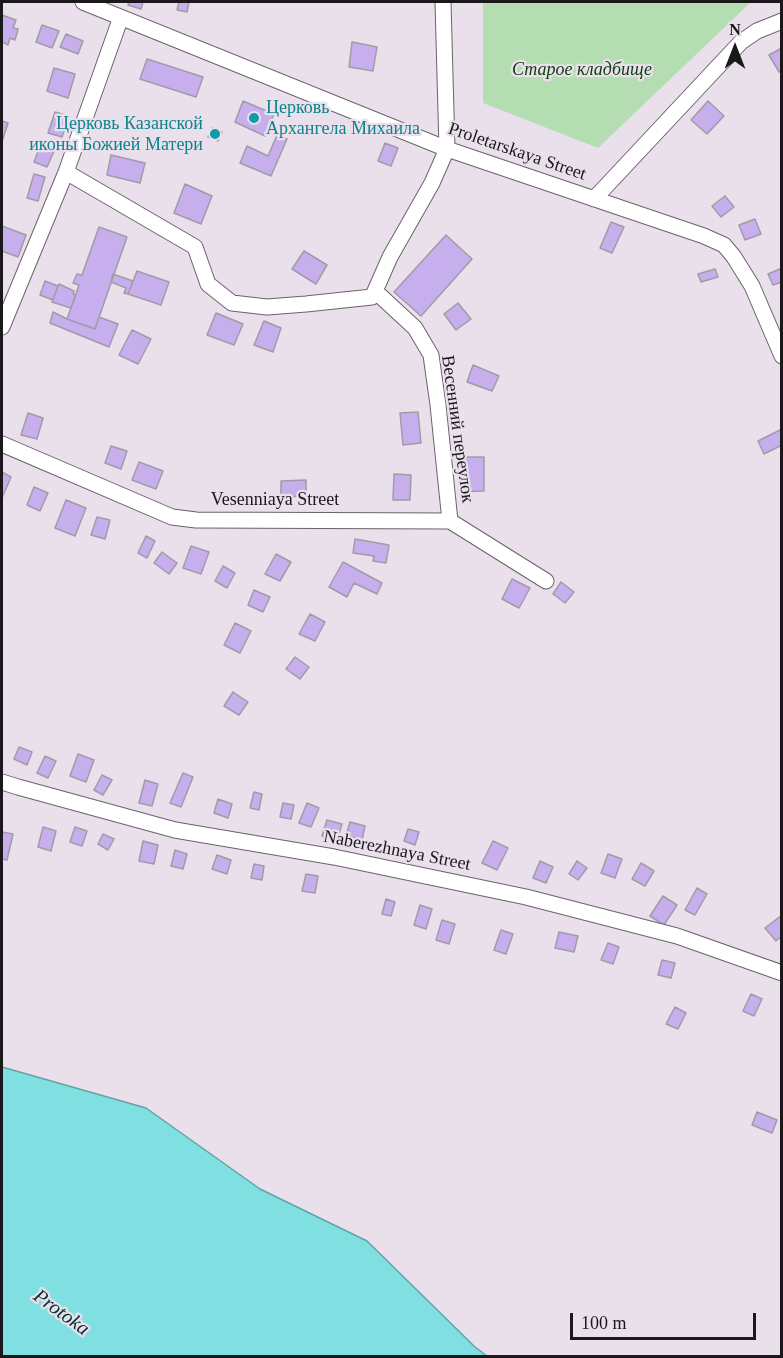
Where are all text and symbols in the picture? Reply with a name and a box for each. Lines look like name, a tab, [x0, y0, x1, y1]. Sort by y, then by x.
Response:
north arrow	[705, 18, 765, 78]
text: N	[729, 21, 741, 38]
park label: Старое кладбище	[512, 59, 652, 81]
place label: Церковь Архангела Михаила	[266, 97, 420, 140]
marker: Церковь Архангела Михаила	[247, 111, 261, 125]
place label: Церковь Казанской иконы Божией Матери	[29, 113, 203, 156]
street label: Proletarskaya Street	[445, 118, 589, 186]
marker: Церковь Казанской иконы Божией Матери	[208, 127, 222, 141]
street label: Весенний переулок	[436, 354, 478, 504]
street label: Vesenniaya Street	[211, 489, 339, 511]
street label: Naberezhnaya Street	[322, 826, 472, 876]
water label: Protoka	[28, 1285, 94, 1341]
scale bar	[573, 1301, 759, 1339]
text: 100 m	[581, 1313, 627, 1333]

